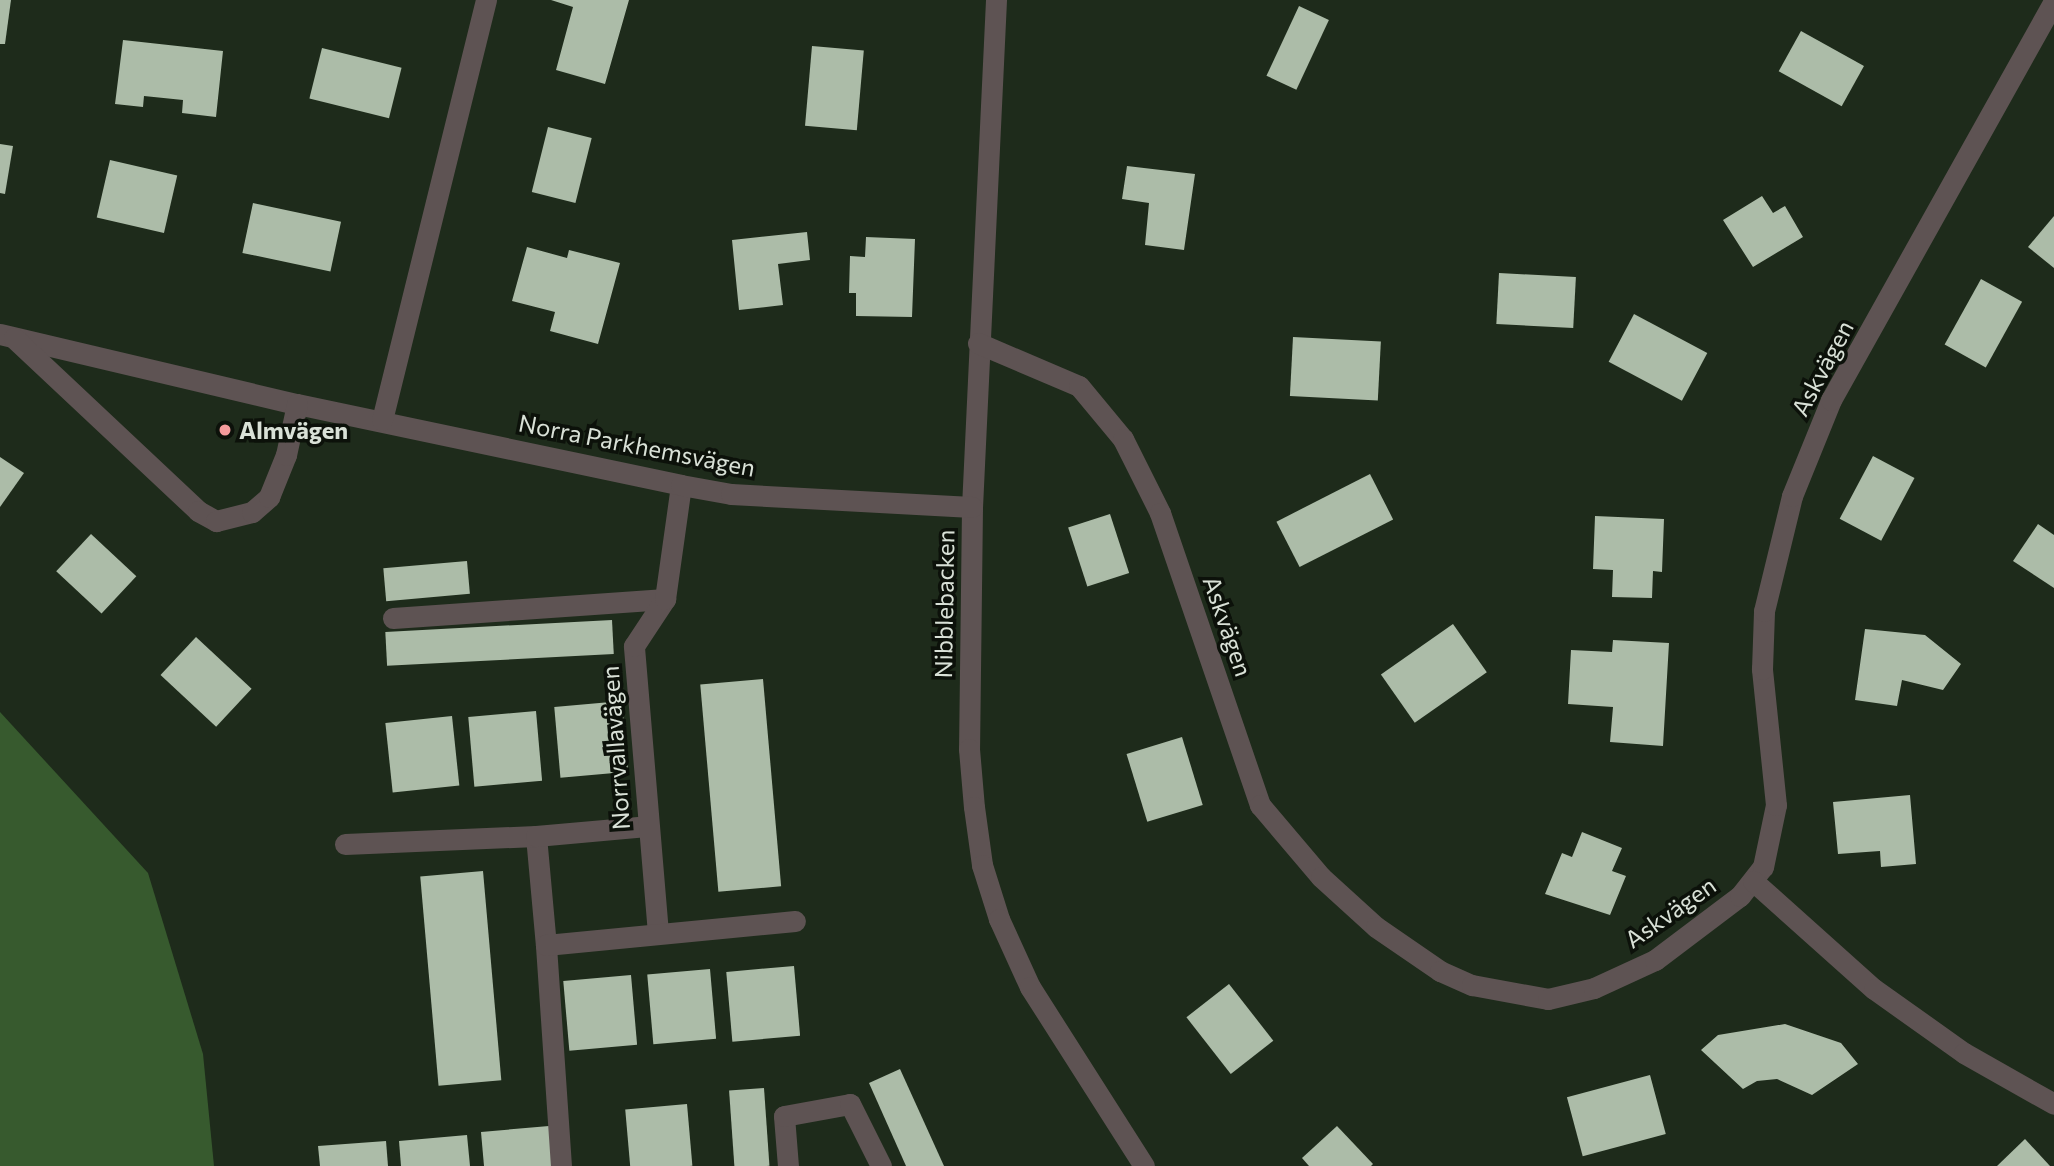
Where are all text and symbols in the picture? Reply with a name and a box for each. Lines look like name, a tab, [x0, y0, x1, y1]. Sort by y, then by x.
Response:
street label: Askvägen	[1785, 315, 1859, 421]
street label: Norra Parkhemsvägen	[516, 408, 758, 482]
place label: Almvägen	[239, 416, 348, 444]
marker: Almvägen	[217, 422, 233, 438]
street label: Nibblebacken	[928, 529, 960, 679]
street label: Askvägen	[1197, 572, 1259, 680]
street label: Norrvallavägen	[595, 665, 635, 831]
street label: Askvägen	[1619, 870, 1721, 954]

